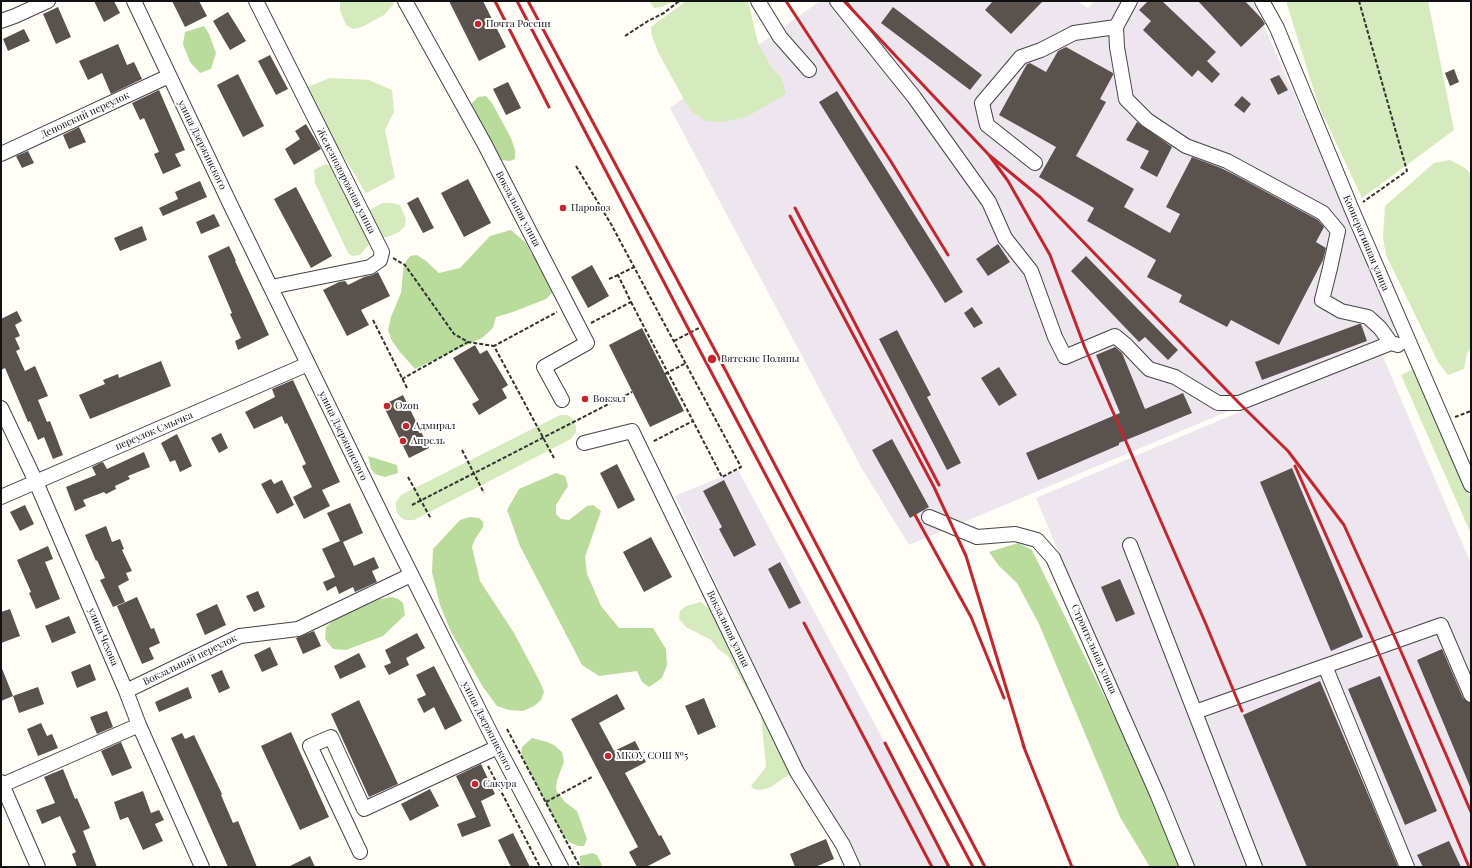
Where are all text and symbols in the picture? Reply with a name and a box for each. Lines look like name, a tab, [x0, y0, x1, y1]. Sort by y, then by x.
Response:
place label: Почта России	[486, 18, 551, 30]
marker: Почта России	[473, 19, 483, 29]
street label: Деповский переулок	[39, 89, 131, 141]
street label: улица Дзержинского	[175, 98, 229, 192]
street label: Железнодорожная улица	[314, 126, 378, 236]
street label: Вокзальная улица	[493, 169, 543, 249]
street label: Кооперативная улица	[1340, 193, 1392, 293]
place label: Паровоз	[571, 202, 610, 214]
marker: Паровоз	[558, 203, 568, 213]
marker: Вятские Поляны	[706, 353, 718, 365]
place label: Вятские Поляны	[721, 353, 799, 365]
street label: улица Дзержинского	[316, 389, 370, 483]
place label: Вокзал	[593, 393, 626, 405]
marker: Вокзал	[580, 394, 590, 404]
place label: Ozon	[395, 400, 419, 412]
marker: Ozon	[382, 401, 392, 411]
street label: переулок Смычка	[113, 409, 195, 453]
place label: Адмирал	[414, 420, 455, 432]
marker: Адмирал	[401, 421, 411, 431]
place label: Апрель	[411, 435, 445, 447]
marker: Апрель	[398, 436, 408, 446]
street label: Вокзальная улица	[704, 589, 752, 669]
street label: Строительная улица	[1069, 602, 1119, 696]
street label: улица Чехова	[85, 606, 121, 668]
street label: Вокзальный переулок	[141, 632, 239, 688]
street label: улица Дзержинского	[459, 680, 515, 772]
place label: МКОУ СОШ №5	[616, 750, 688, 762]
marker: МКОУ СОШ №5	[603, 751, 613, 761]
place label: Сакура	[483, 778, 516, 790]
marker: Сакура	[470, 779, 480, 789]

